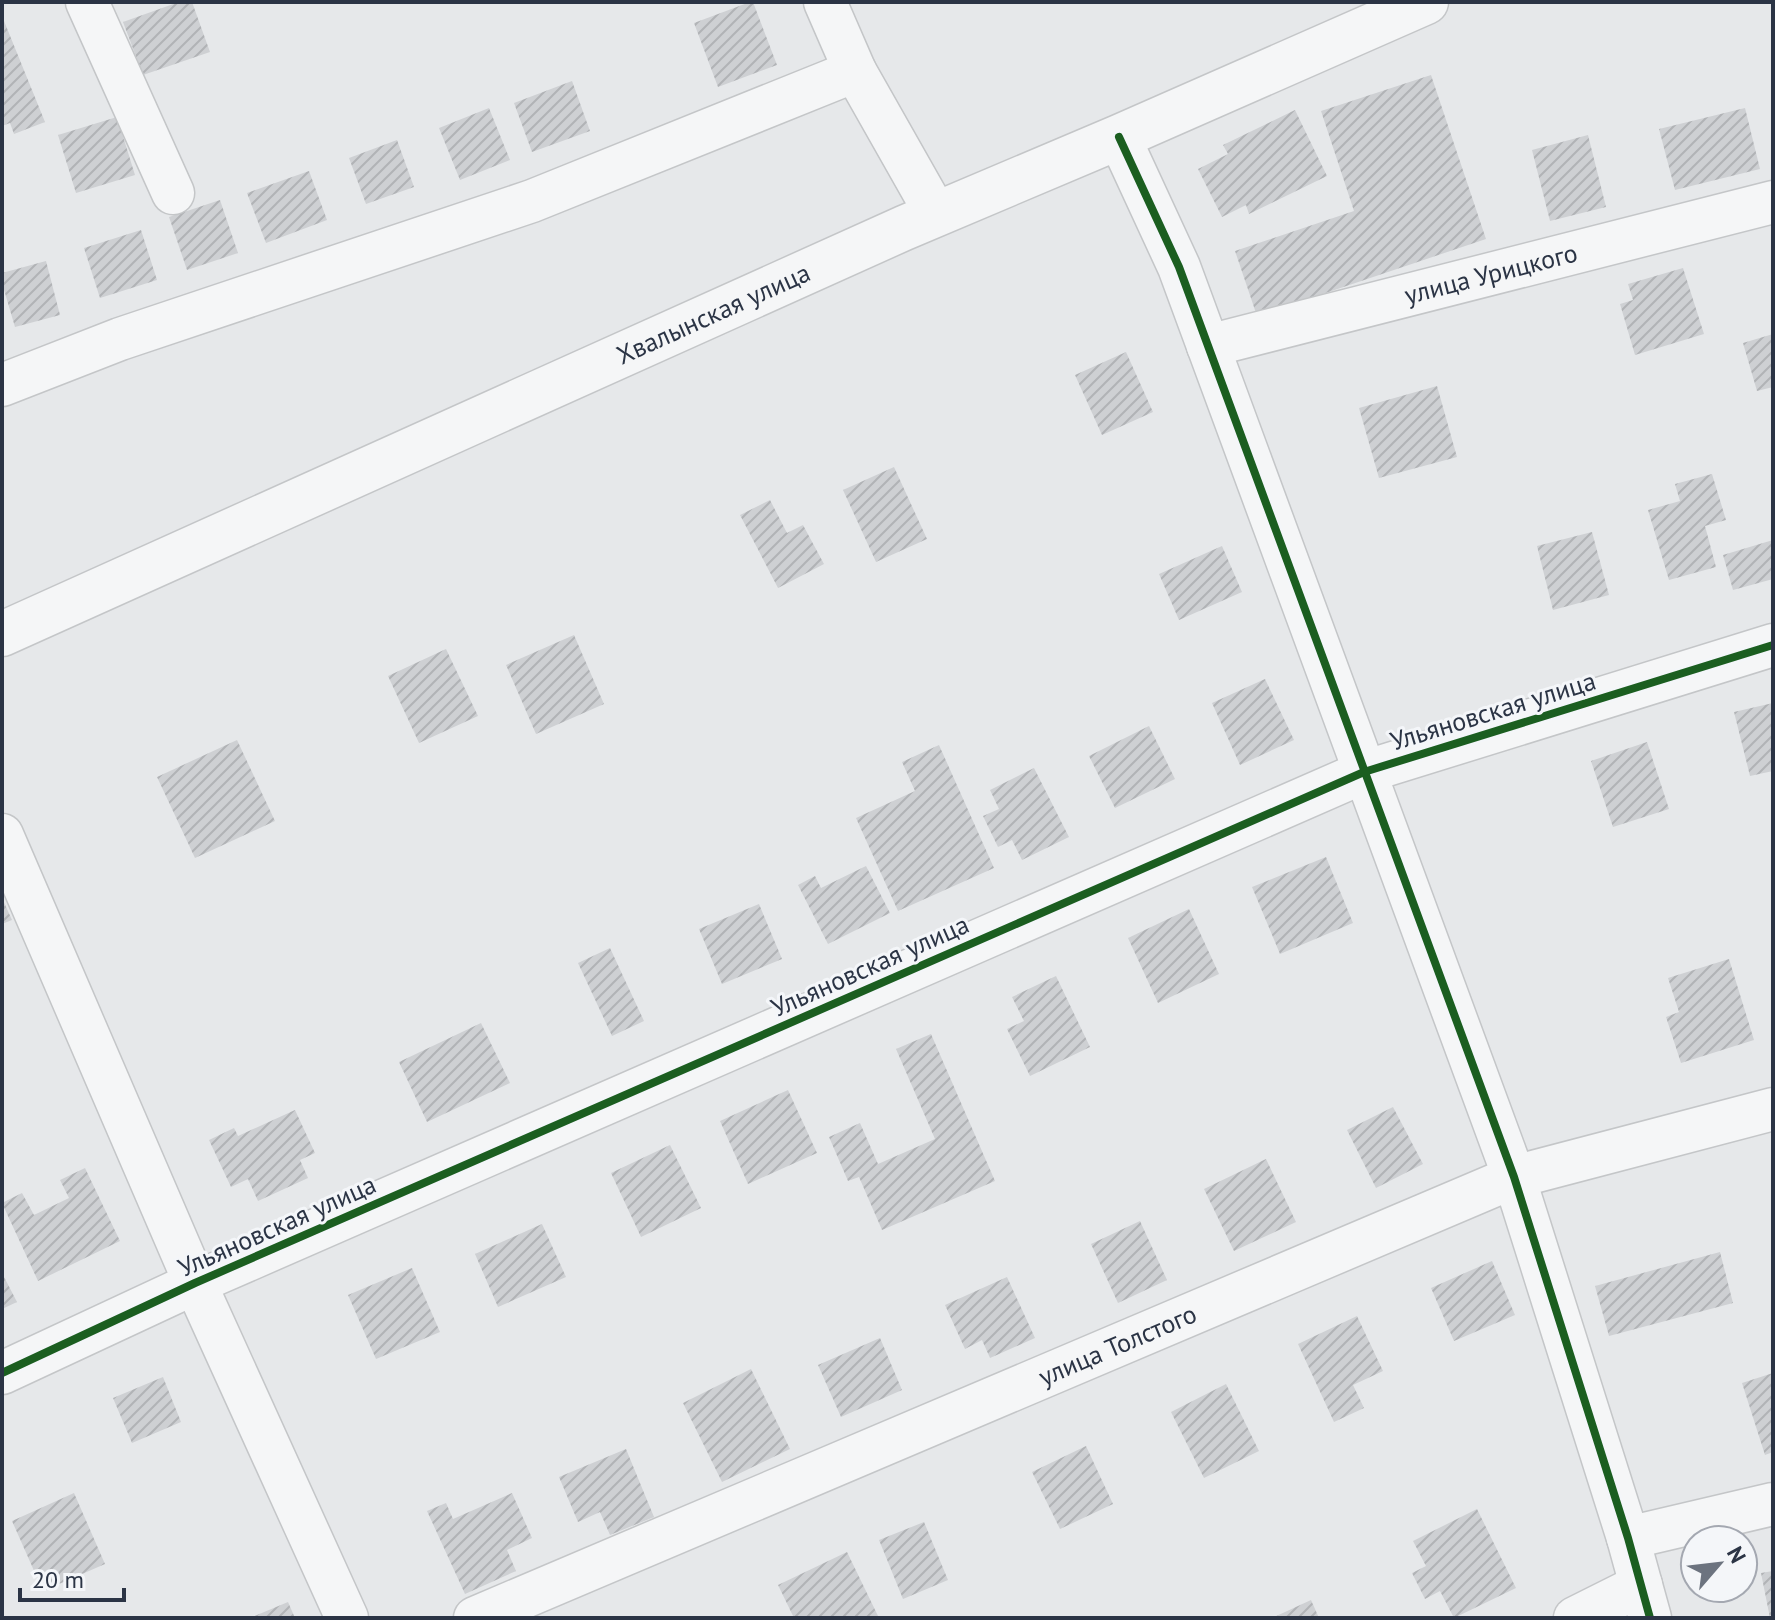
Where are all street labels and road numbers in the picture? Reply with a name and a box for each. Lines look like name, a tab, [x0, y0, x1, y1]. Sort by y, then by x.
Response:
street label: улица Урицкого	[1401, 236, 1581, 311]
street label: Хвалынская улица	[611, 255, 815, 371]
street label: Ульяновская улица	[1386, 664, 1600, 757]
street label: Ульяновская улица	[766, 907, 974, 1024]
street label: Ульяновская улица	[173, 1167, 381, 1284]
street label: улица Толстого	[1033, 1297, 1201, 1393]

